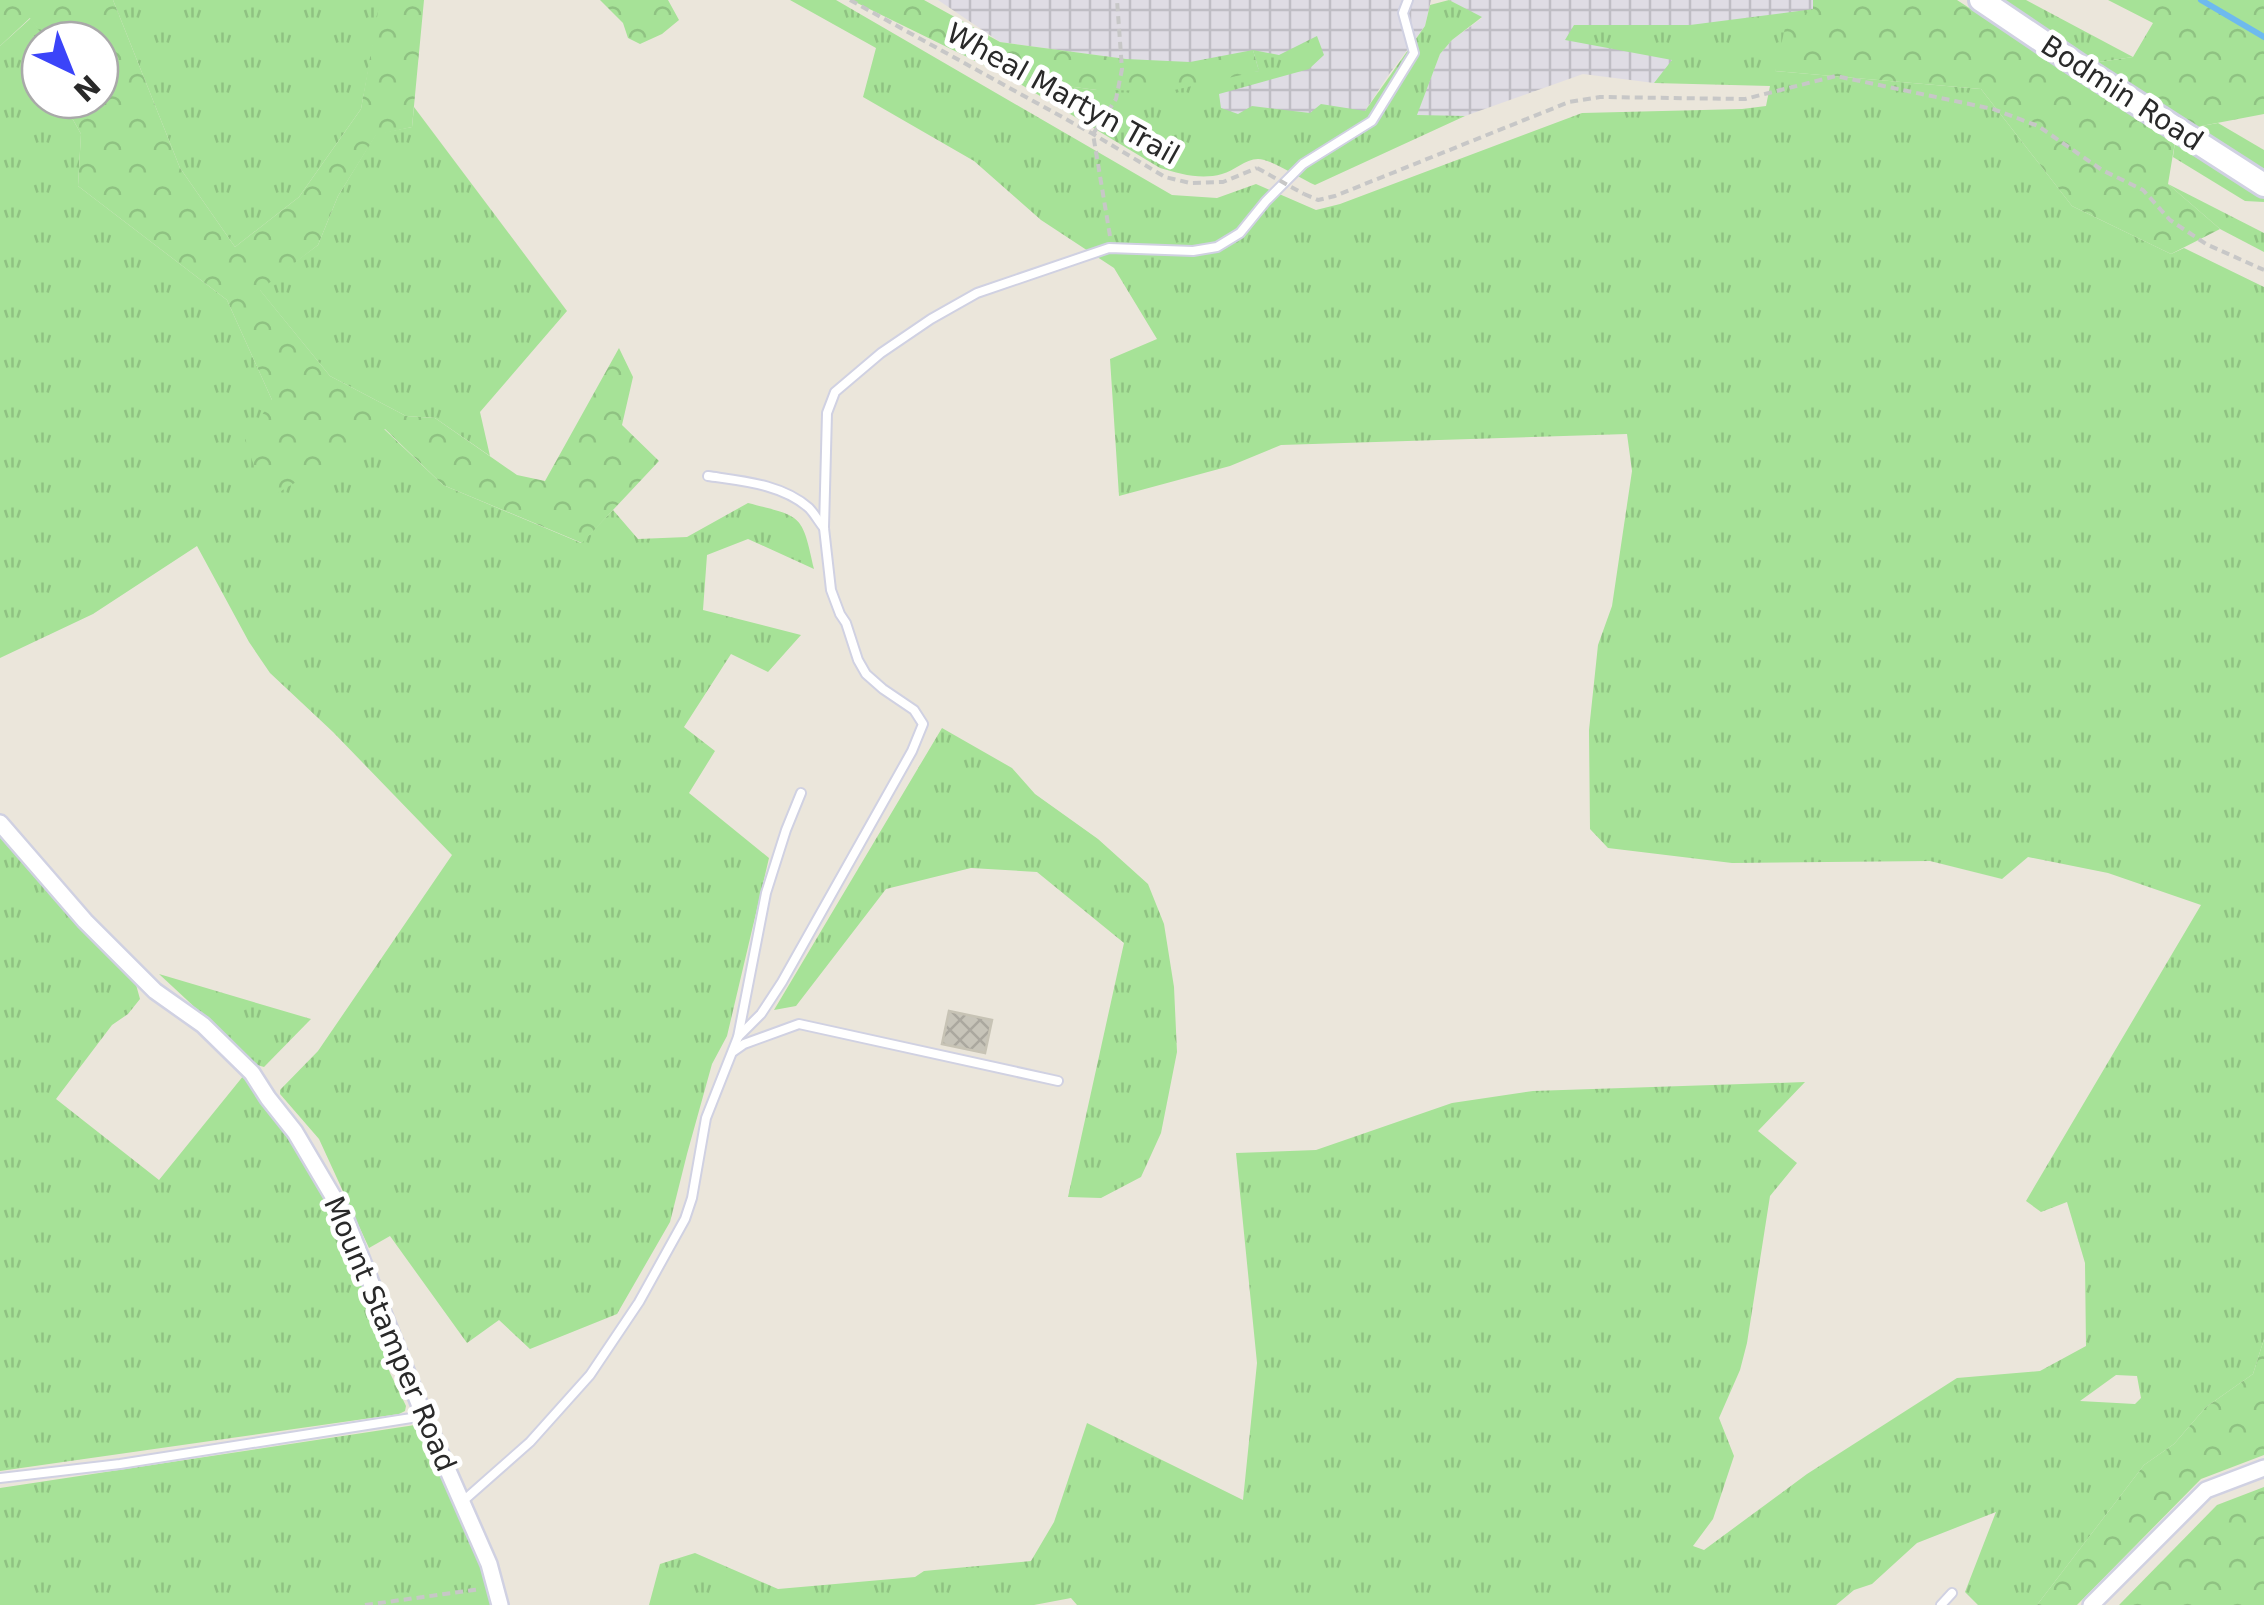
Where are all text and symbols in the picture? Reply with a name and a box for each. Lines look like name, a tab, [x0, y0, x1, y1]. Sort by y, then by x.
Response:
street label: Wheal Martyn Trail	[941, 16, 1185, 172]
north arrow	[20, 20, 120, 120]
street label: Bodmin Road	[2035, 28, 2209, 158]
text: N	[67, 68, 107, 108]
street label: Mount Stamper Road	[317, 1192, 463, 1476]

